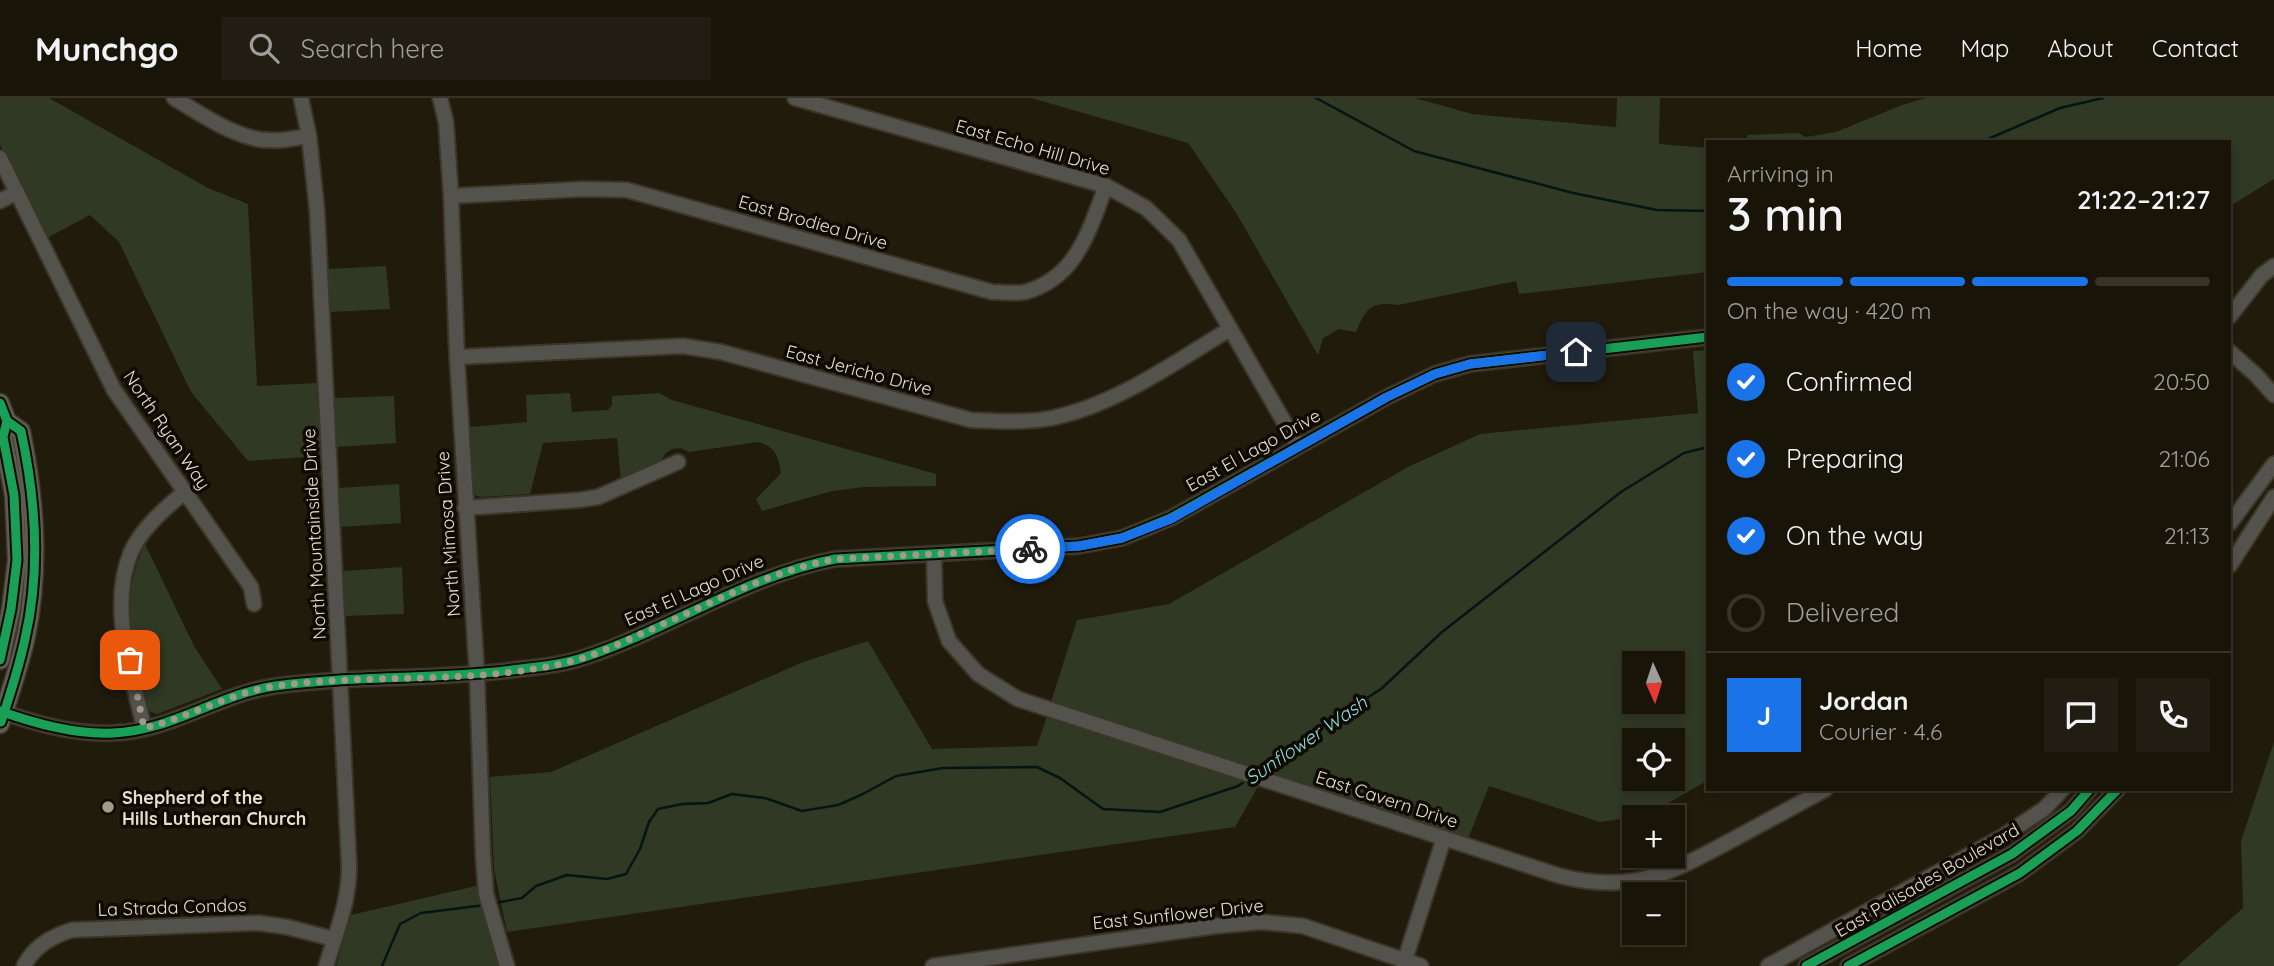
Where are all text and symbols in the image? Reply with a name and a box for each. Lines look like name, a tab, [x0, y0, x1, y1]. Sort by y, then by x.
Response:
search box	[221, 17, 711, 80]
text: Munchgo	[35, 28, 179, 69]
icon: search	[245, 29, 283, 67]
text: Search here	[301, 32, 444, 65]
text: Home	[1855, 33, 1922, 63]
text: Map	[1960, 33, 2009, 63]
text: About	[2047, 33, 2114, 63]
text: Contact	[2152, 33, 2239, 63]
street label: East Echo Hill Drive	[953, 114, 1113, 180]
text: Arriving in	[1727, 159, 1834, 188]
text: 21:22–21:27	[2077, 183, 2210, 216]
text: 3 min	[1727, 185, 1844, 243]
street label: East Brodiea Drive	[736, 190, 890, 254]
text: On the way · 420 m	[1727, 296, 1932, 325]
pin	[1546, 322, 1606, 382]
icon: home	[1557, 333, 1595, 371]
street label: East Jericho Drive	[783, 339, 935, 401]
icon: check	[1727, 363, 1765, 401]
text: Confirmed	[1786, 365, 1913, 398]
street label: North Ryan Way	[119, 366, 215, 494]
text: 20:50	[2153, 367, 2210, 396]
street label: East El Lago Drive	[1182, 403, 1324, 497]
street label: North Mountainside Drive	[297, 428, 331, 640]
icon: check	[1727, 440, 1765, 478]
text: Preparing	[1786, 442, 1904, 475]
text: 21:06	[2158, 444, 2210, 473]
street label: North Mimosa Drive	[431, 450, 465, 618]
courier	[995, 514, 1065, 584]
icon: check	[1727, 517, 1765, 555]
text: On the way	[1786, 519, 1924, 552]
text: 21:13	[2164, 521, 2210, 550]
icon: bike	[1011, 530, 1049, 568]
street label: East El Lago Drive	[621, 549, 767, 631]
text: Delivered	[1786, 596, 1899, 629]
pin	[100, 630, 160, 690]
icon: bag	[111, 641, 149, 679]
north arrow	[1622, 651, 1685, 714]
map controls	[1622, 651, 1685, 945]
button: chat	[2044, 678, 2118, 752]
button: phone	[2136, 678, 2210, 752]
text: Jordan	[1819, 684, 1908, 717]
water label: Sunflower Wash	[1240, 690, 1373, 790]
text: J	[1757, 699, 1771, 732]
text: Courier · 4.6	[1819, 717, 1942, 746]
button: locate	[1622, 728, 1685, 791]
street label: East Cavern Drive	[1313, 765, 1461, 833]
place label: Shepherd of the Hills Lutheran Church	[122, 786, 306, 830]
marker: Shepherd of the Hills Lutheran Church	[100, 799, 116, 815]
button: +	[1622, 805, 1685, 868]
street label: East Palisades Boulevard	[1831, 818, 2023, 942]
button: −	[1622, 882, 1685, 945]
street label: La Strada Condos	[97, 893, 247, 921]
street label: East Sunflower Drive	[1091, 894, 1265, 934]

